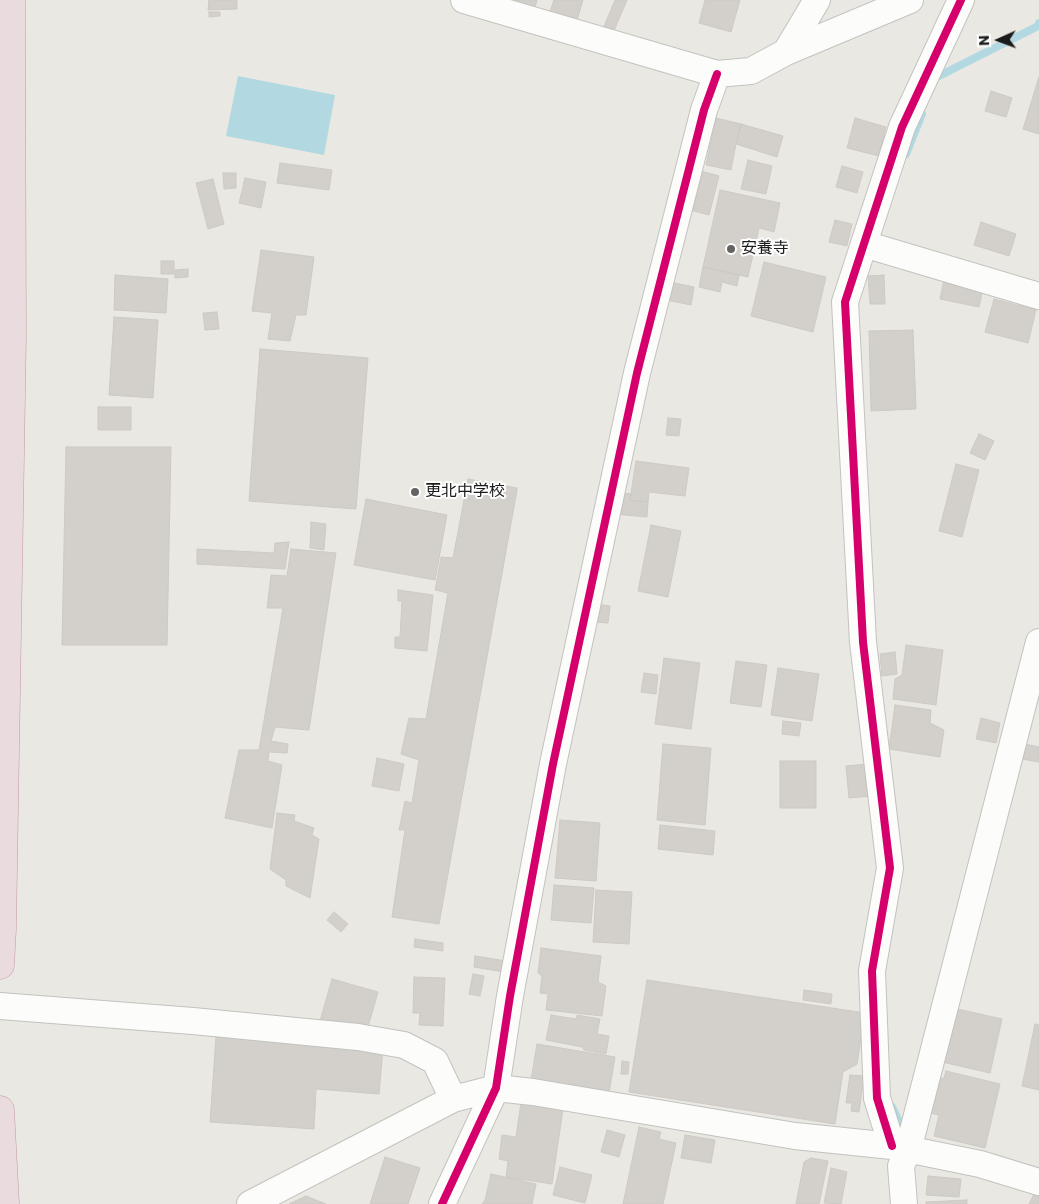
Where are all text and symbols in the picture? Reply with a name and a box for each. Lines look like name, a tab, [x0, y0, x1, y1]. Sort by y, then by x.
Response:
north arrow	[974, 15, 1024, 65]
text: N	[974, 35, 994, 46]
place label: 安養寺	[741, 239, 789, 259]
marker: 安養寺	[725, 243, 737, 255]
place label: 更北中学校	[425, 482, 505, 502]
marker: 更北中学校	[409, 486, 421, 498]

